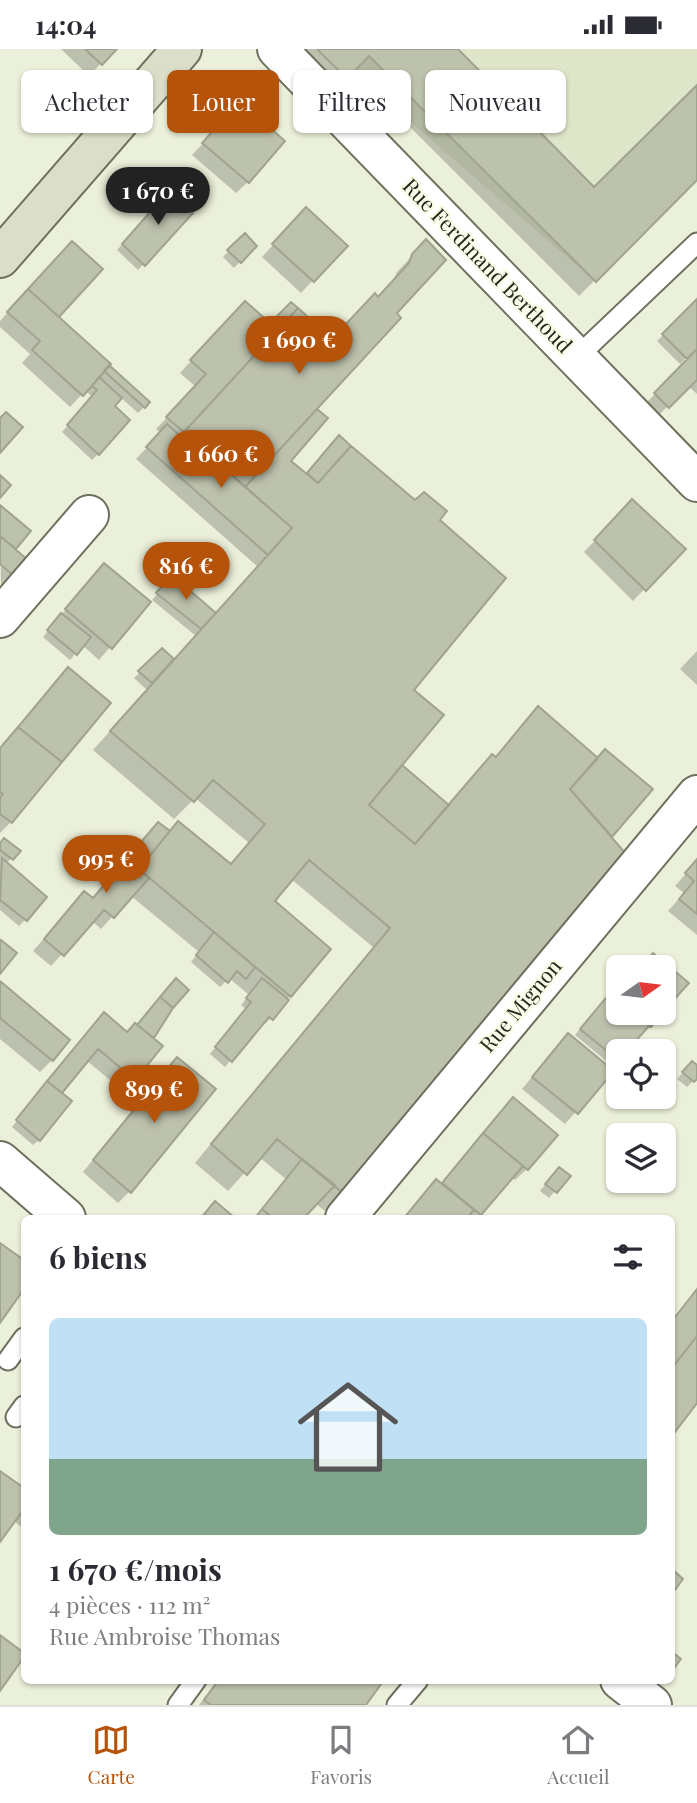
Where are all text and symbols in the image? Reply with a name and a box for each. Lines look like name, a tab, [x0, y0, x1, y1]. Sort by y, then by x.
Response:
text: 14:04	[35, 7, 97, 42]
chip: Acheter	[21, 70, 153, 133]
chip: Louer	[167, 70, 279, 133]
chip: Filtres	[293, 70, 411, 133]
chip: Nouveau	[425, 70, 566, 133]
pin: 1 670 €	[93, 167, 223, 227]
street label: Rue Ferdinand Berthoud	[398, 171, 579, 358]
text: 1 670 €	[122, 174, 194, 205]
pin: 1 690 €	[234, 317, 364, 376]
text: 1 690 €	[262, 323, 336, 354]
pin: 1 660 €	[156, 431, 286, 490]
text: 1 660 €	[184, 437, 258, 468]
pin: 816 €	[137, 543, 235, 602]
text: 816 €	[159, 549, 213, 580]
pin: 995 €	[57, 835, 155, 895]
text: 995 €	[78, 842, 134, 873]
street label: Rue Mignon	[472, 952, 567, 1057]
north arrow	[606, 955, 676, 1025]
map controls	[606, 955, 676, 1193]
button: locate	[606, 1039, 676, 1109]
pin: 899 €	[105, 1065, 203, 1125]
text: 899 €	[125, 1072, 183, 1103]
button: layers	[606, 1123, 676, 1193]
text: 6 biens	[49, 1237, 147, 1277]
icon: filters	[609, 1238, 647, 1276]
icon: home	[285, 1364, 411, 1490]
text: 1 670 €/mois	[49, 1549, 222, 1589]
text: 4 pièces · 112 m²	[49, 1589, 210, 1620]
text: Rue Ambroise Thomas	[49, 1620, 280, 1651]
tab: Carte	[88, 1721, 135, 1789]
tab: Favoris	[310, 1721, 372, 1789]
tab: Accueil	[547, 1721, 609, 1789]

